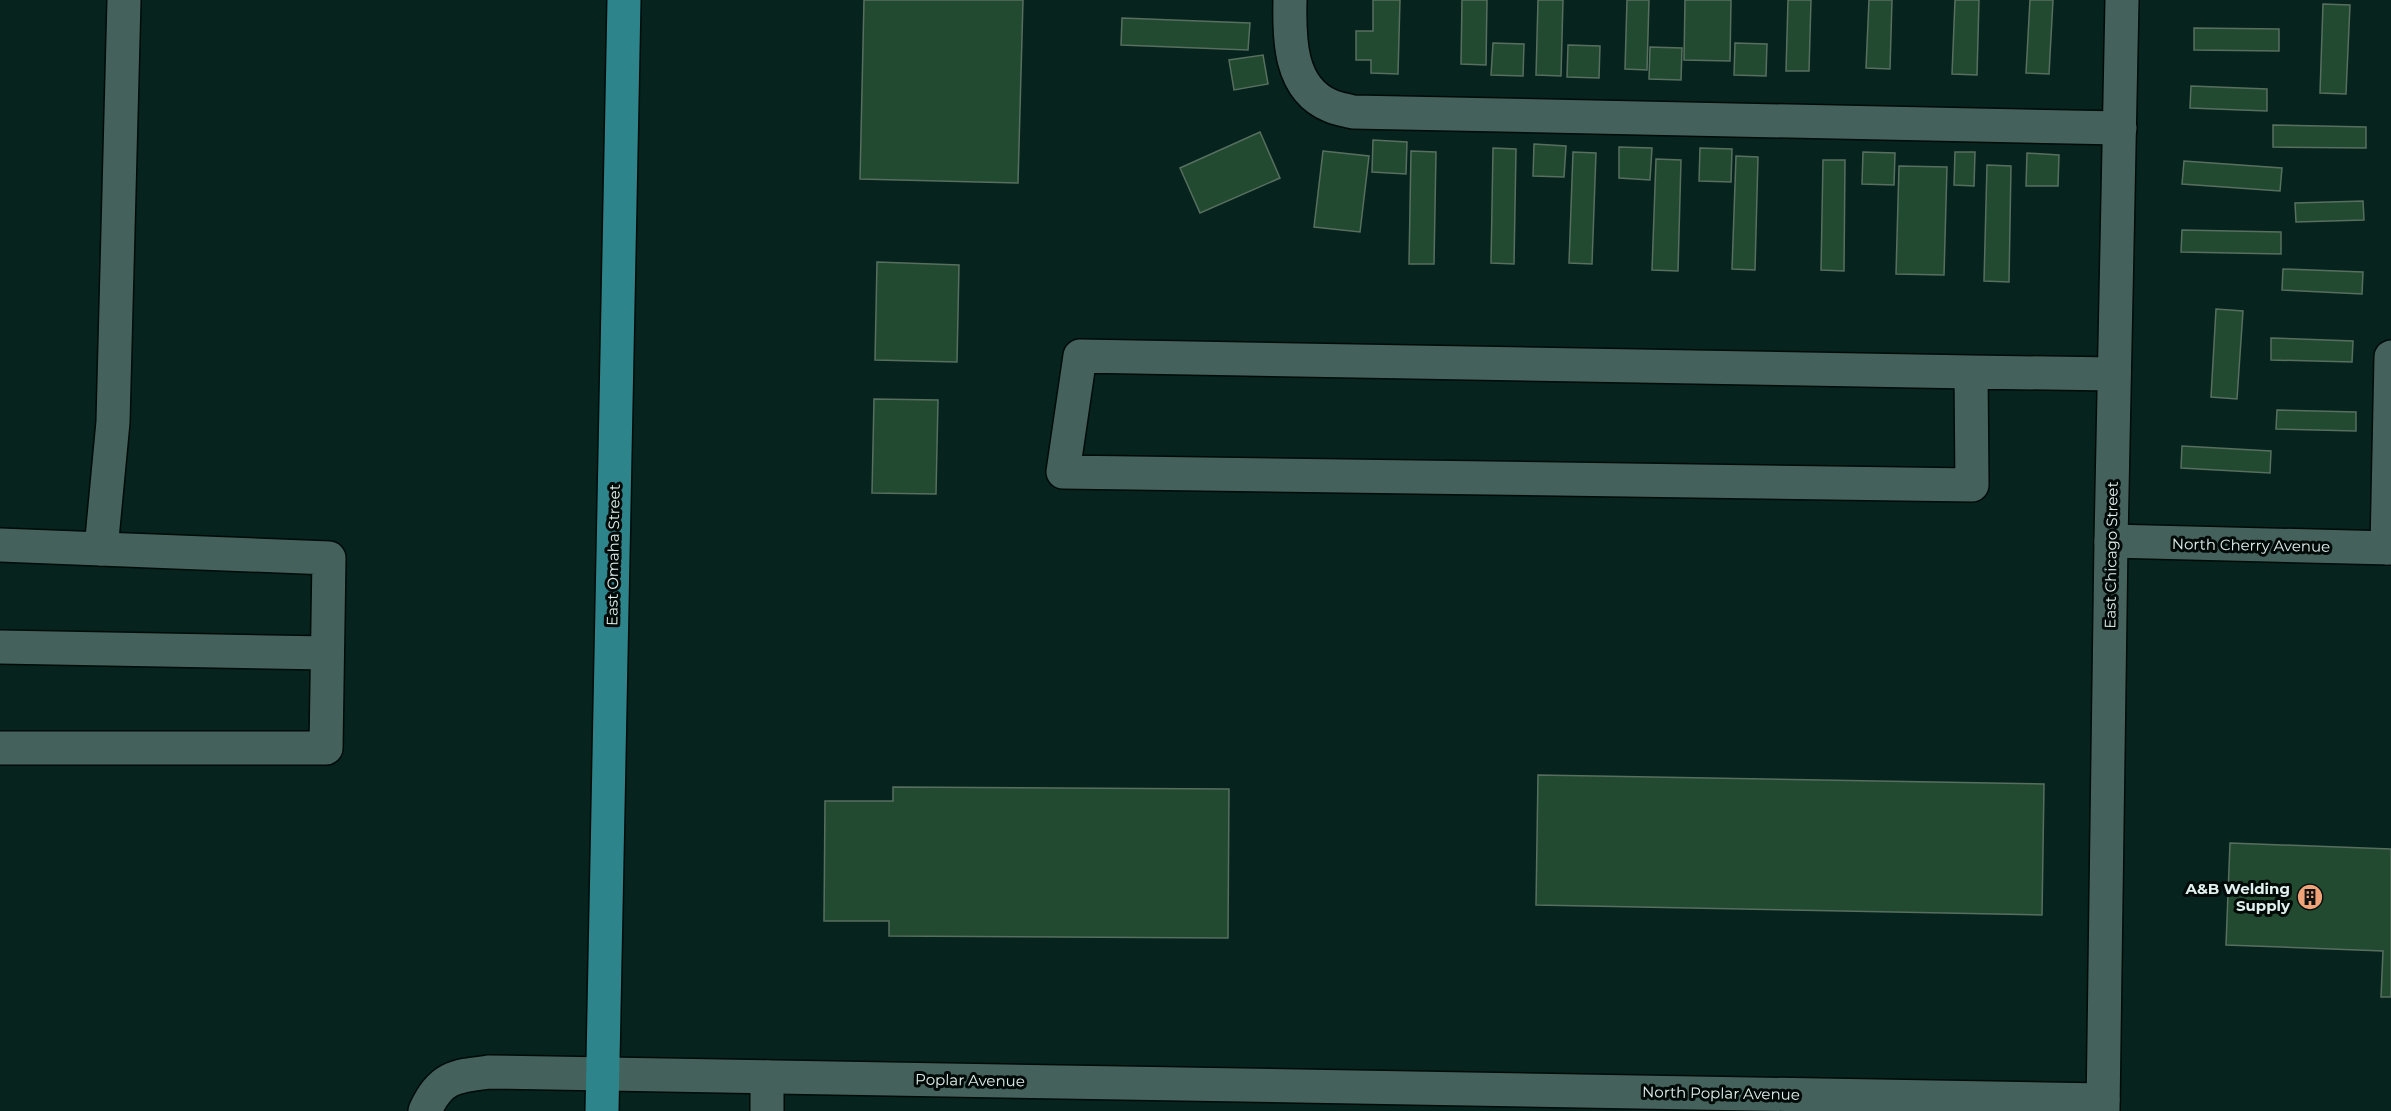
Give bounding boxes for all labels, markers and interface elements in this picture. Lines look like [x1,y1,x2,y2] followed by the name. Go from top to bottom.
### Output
[2100,481,2122,629] street label: East Chicago Street
[602,484,624,626] street label: East Omaha Street
[2172,534,2330,556] street label: North Cherry Avenue
[2184,879,2291,915] place label: A&B Welding Supply
[2295,882,2325,912] building icon: A&B Welding Supply
[915,1070,1025,1090] street label: Poplar Avenue
[1642,1082,1800,1104] street label: North Poplar Avenue

